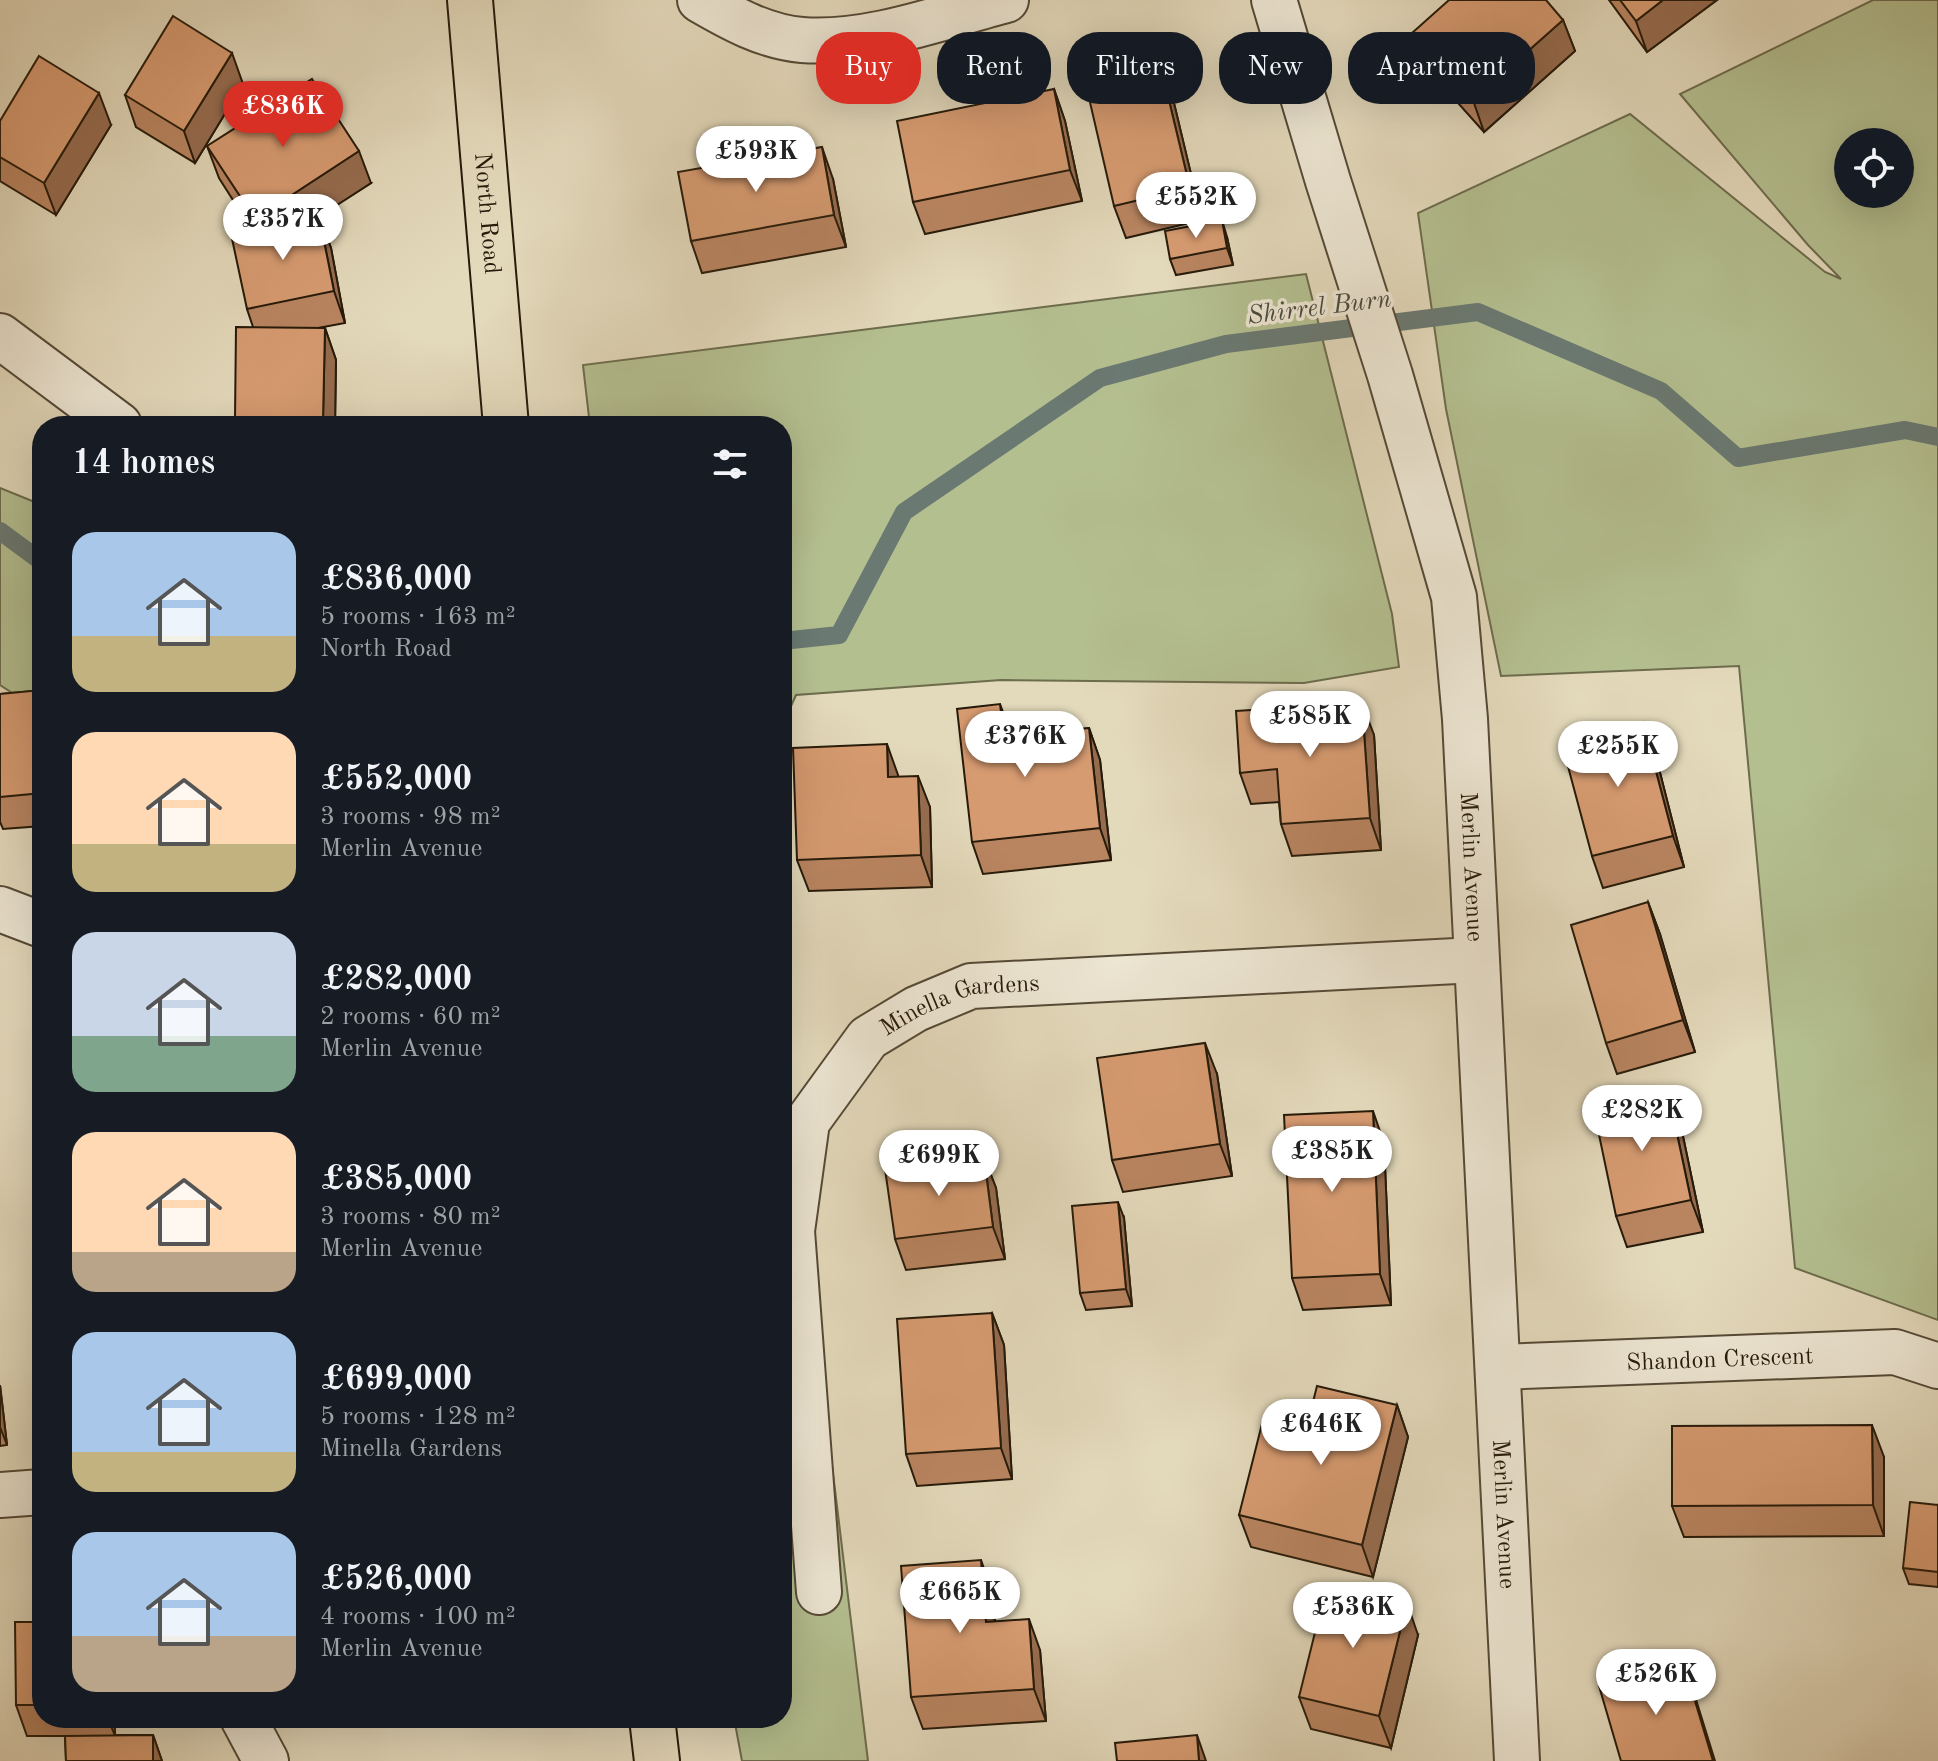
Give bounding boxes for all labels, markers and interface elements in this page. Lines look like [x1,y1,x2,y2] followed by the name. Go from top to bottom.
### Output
[816,32,921,104] chip: Buy
[937,32,1051,104] chip: Rent
[1067,32,1203,104] chip: Filters
[1219,32,1332,104] chip: New
[1348,32,1535,104] chip: Apartment
[227,81,339,149] pin: £836K
[241,94,325,120] text: £836K
[700,126,812,194] pin: £593K
[1834,128,1914,208] map controls
[1834,128,1914,208] button: locate
[714,139,798,165] text: £593K
[469,152,503,275] street label: North Road
[1140,172,1252,240] pin: £552K
[1154,185,1238,211] text: £552K
[227,194,339,262] pin: £357K
[241,207,325,233] text: £357K
[1246,286,1393,330] water label: Shirrel Burn
[708,442,752,486] icon: filters
[72,447,215,481] text: 14 homes
[320,563,472,597] text: £836,000
[136,564,232,660] icon: home
[320,604,516,630] text: 5 rooms · 163 m²
[320,636,452,662] text: North Road
[1254,691,1366,759] pin: £585K
[1268,704,1352,730] text: £585K
[969,711,1081,779] pin: £376K
[1562,721,1674,789] pin: £255K
[983,724,1067,750] text: £376K
[1576,734,1660,760] text: £255K
[320,763,472,797] text: £552,000
[136,764,232,860] icon: home
[1455,791,1486,942] street label: Merlin Avenue
[320,804,501,830] text: 3 rooms · 98 m²
[320,836,482,862] text: Merlin Avenue
[320,963,472,997] text: £282,000
[136,964,232,1060] icon: home
[877,972,1040,1042] street label: Minella Gardens
[320,1004,501,1030] text: 2 rooms · 60 m²
[320,1036,482,1062] text: Merlin Avenue
[1586,1085,1698,1153] pin: £282K
[1600,1098,1684,1124] text: £282K
[1276,1126,1388,1194] pin: £385K
[883,1130,995,1198] pin: £699K
[1290,1139,1374,1165] text: £385K
[897,1143,981,1169] text: £699K
[320,1163,472,1197] text: £385,000
[136,1164,232,1260] icon: home
[320,1204,501,1230] text: 3 rooms · 80 m²
[320,1236,482,1262] text: Merlin Avenue
[1626,1345,1814,1376] street label: Shandon Crescent
[320,1363,472,1397] text: £699,000
[136,1364,232,1460] icon: home
[1265,1399,1377,1467] pin: £646K
[320,1404,516,1430] text: 5 rooms · 128 m²
[1279,1412,1363,1438] text: £646K
[320,1436,502,1462] text: Minella Gardens
[1487,1439,1518,1590] street label: Merlin Avenue
[320,1563,472,1597] text: £526,000
[136,1564,232,1660] icon: home
[904,1567,1016,1635] pin: £665K
[918,1580,1002,1606] text: £665K
[1297,1582,1409,1650] pin: £536K
[1311,1595,1395,1621] text: £536K
[320,1604,516,1630] text: 4 rooms · 100 m²
[320,1636,482,1662] text: Merlin Avenue
[1600,1649,1712,1717] pin: £526K
[1614,1662,1698,1688] text: £526K

